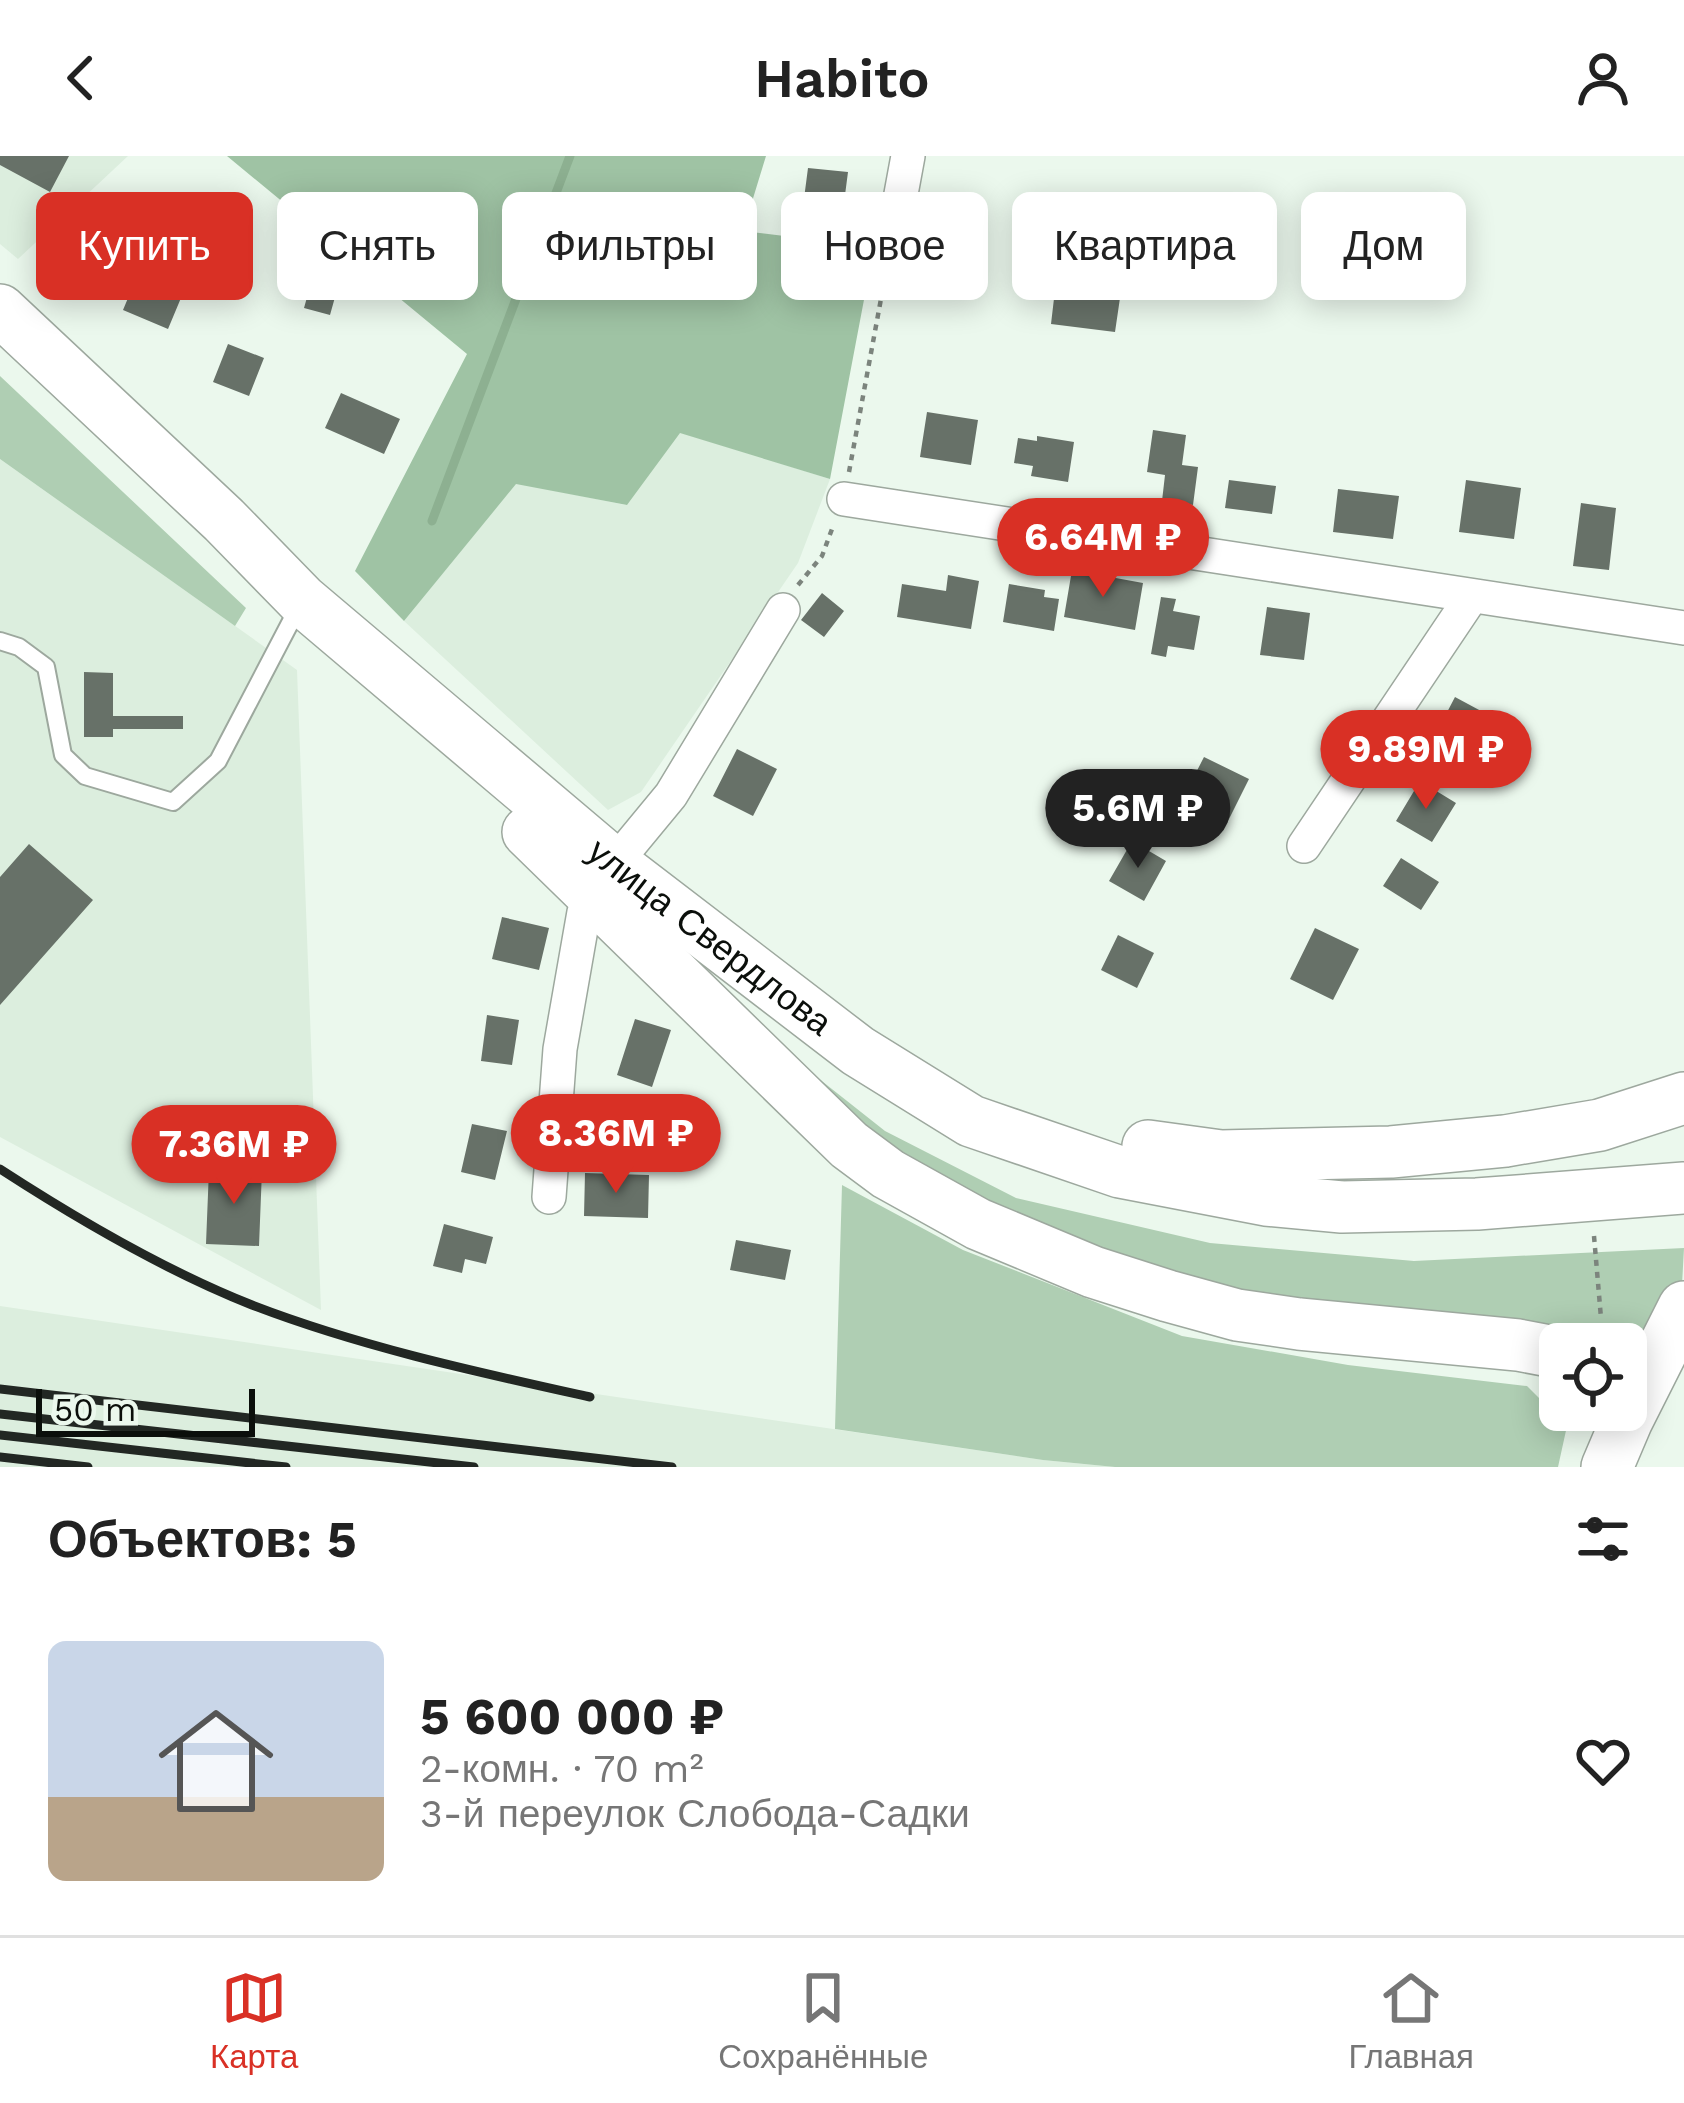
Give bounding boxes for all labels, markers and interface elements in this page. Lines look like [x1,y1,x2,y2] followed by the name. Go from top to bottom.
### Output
[48,45,114,111] icon: back
[1570,45,1636,111] icon: person
[754,47,930,110] text: Habito
[36,192,253,300] chip: Купить
[277,192,478,300] chip: Снять
[502,192,757,300] chip: Фильтры
[781,192,988,300] chip: Новое
[1012,192,1277,300] chip: Квартира
[1301,192,1466,300] chip: Дом
[992,498,1214,600] pin: 6.64M ₽
[1024,514,1182,559] text: 6.64M ₽
[1315,710,1537,812] pin: 9.89M ₽
[1347,726,1505,771] text: 9.89M ₽
[1040,769,1236,871] pin: 5.6M ₽
[1072,785,1204,830] text: 5.6M ₽
[579,830,841,1045] street label: улица Свердлова
[505,1094,727,1196] pin: 8.36M ₽
[123,1105,345,1207] pin: 7.36M ₽
[538,1110,694,1155] text: 8.36M ₽
[159,1121,310,1166] text: 7.36M ₽
[1539,1323,1647,1431] map controls
[1539,1323,1647,1431] button: locate
[36,1383,255,1436] scale bar
[54,1390,136,1429] text: 50 m
[1570,1506,1636,1572] icon: filters
[48,1510,357,1569] text: Объектов: 5
[420,1687,724,1746] text: 5 600 000 ₽
[144,1689,288,1833] icon: home
[1570,1728,1636,1794] icon: heart
[420,1746,704,1791] text: 2-комн. · 70 m²
[420,1791,970,1836] text: 3-й переулок Слобода-Садки
[210,1965,298,2076] tab: Карта
[718,1965,928,2076] tab: Сохранённые
[1348,1965,1474,2076] tab: Главная

